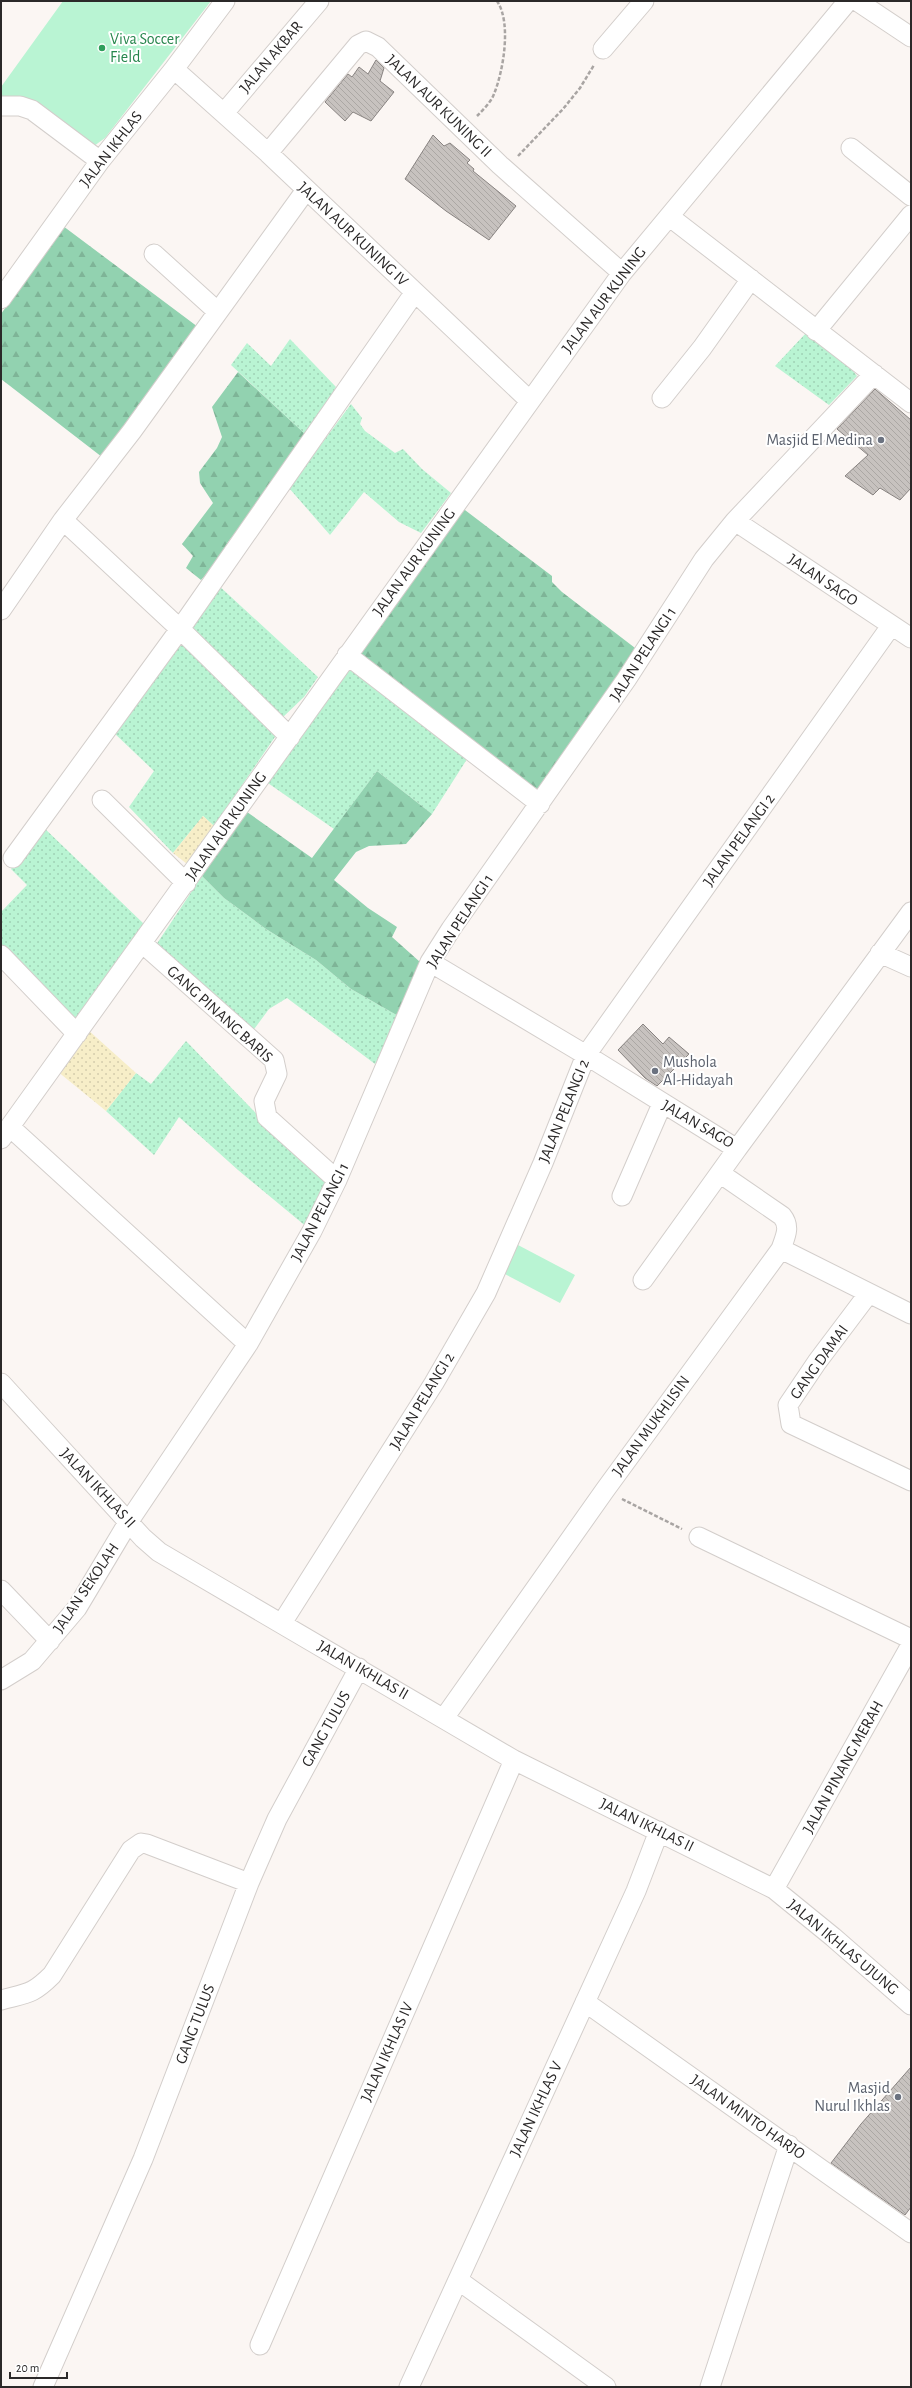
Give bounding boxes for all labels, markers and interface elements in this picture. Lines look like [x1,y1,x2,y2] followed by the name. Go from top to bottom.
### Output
[236,18,306,96] street label: JALAN AKBAR
[110,31,180,65] place label: Viva Soccer Field
[97,43,107,53] marker: Viva Soccer Field
[383,52,495,160] street label: JALAN AUR KUNING II
[77,108,145,190] street label: JALAN IKHLAS
[295,179,411,289] street label: JALAN AUR KUNING IV
[559,244,649,356] street label: JALAN AUR KUNING
[766,432,873,449] place label: Masjid El Medina
[876,435,886,445] marker: Masjid El Medina
[370,505,458,619] street label: JALAN AUR KUNING
[785,551,861,609] street label: JALAN SAGO
[607,604,679,704] street label: JALAN PELANGI 1
[183,769,269,883] street label: JALAN AUR KUNING
[700,791,778,889] street label: JALAN PELANGI 2
[424,871,496,971] street label: JALAN PELANGI 1
[164,963,276,1065] street label: GANG PINANG BARIS
[663,1054,733,1089] place label: Mushola Al-Hidayah
[536,1057,592,1165] street label: JALAN PELANGI 2
[650,1066,660,1076] marker: Mushola Al-Hidayah
[659,1097,737,1151] street label: JALAN SAGO
[288,1160,352,1264] street label: JALAN PELANGI 1
[787,1322,851,1402] street label: GANG DAMAI
[387,1350,457,1452] street label: JALAN PELANGI 2
[609,1373,693,1479] street label: JALAN MUKHLISIN
[57,1445,139,1531] street label: JALAN IKHLAS II
[50,1540,122,1636] street label: JALAN SEKOLAH
[315,1637,411,1703] street label: JALAN IKHLAS II
[299,1688,353,1770] street label: GANG TULUS
[800,1698,886,1836] street label: JALAN PINANG MERAH
[598,1795,696,1855] street label: JALAN IKHLAS II
[785,1896,901,1998] street label: JALAN IKHLAS UJUNG
[173,1982,217,2066] street label: GANG TULUS
[358,2000,416,2104] street label: JALAN IKHLAS IV
[507,2059,565,2159] street label: JALAN IKHLAS V
[688,2072,808,2162] street label: JALAN MINTO HARJO
[814,2080,890,2114] place label: Masjid Nurul Ikhlas
[893,2092,903,2102] marker: Masjid Nurul Ikhlas
[10,2354,67,2380] scale bar
[16,2362,39,2374] text: 20 m

